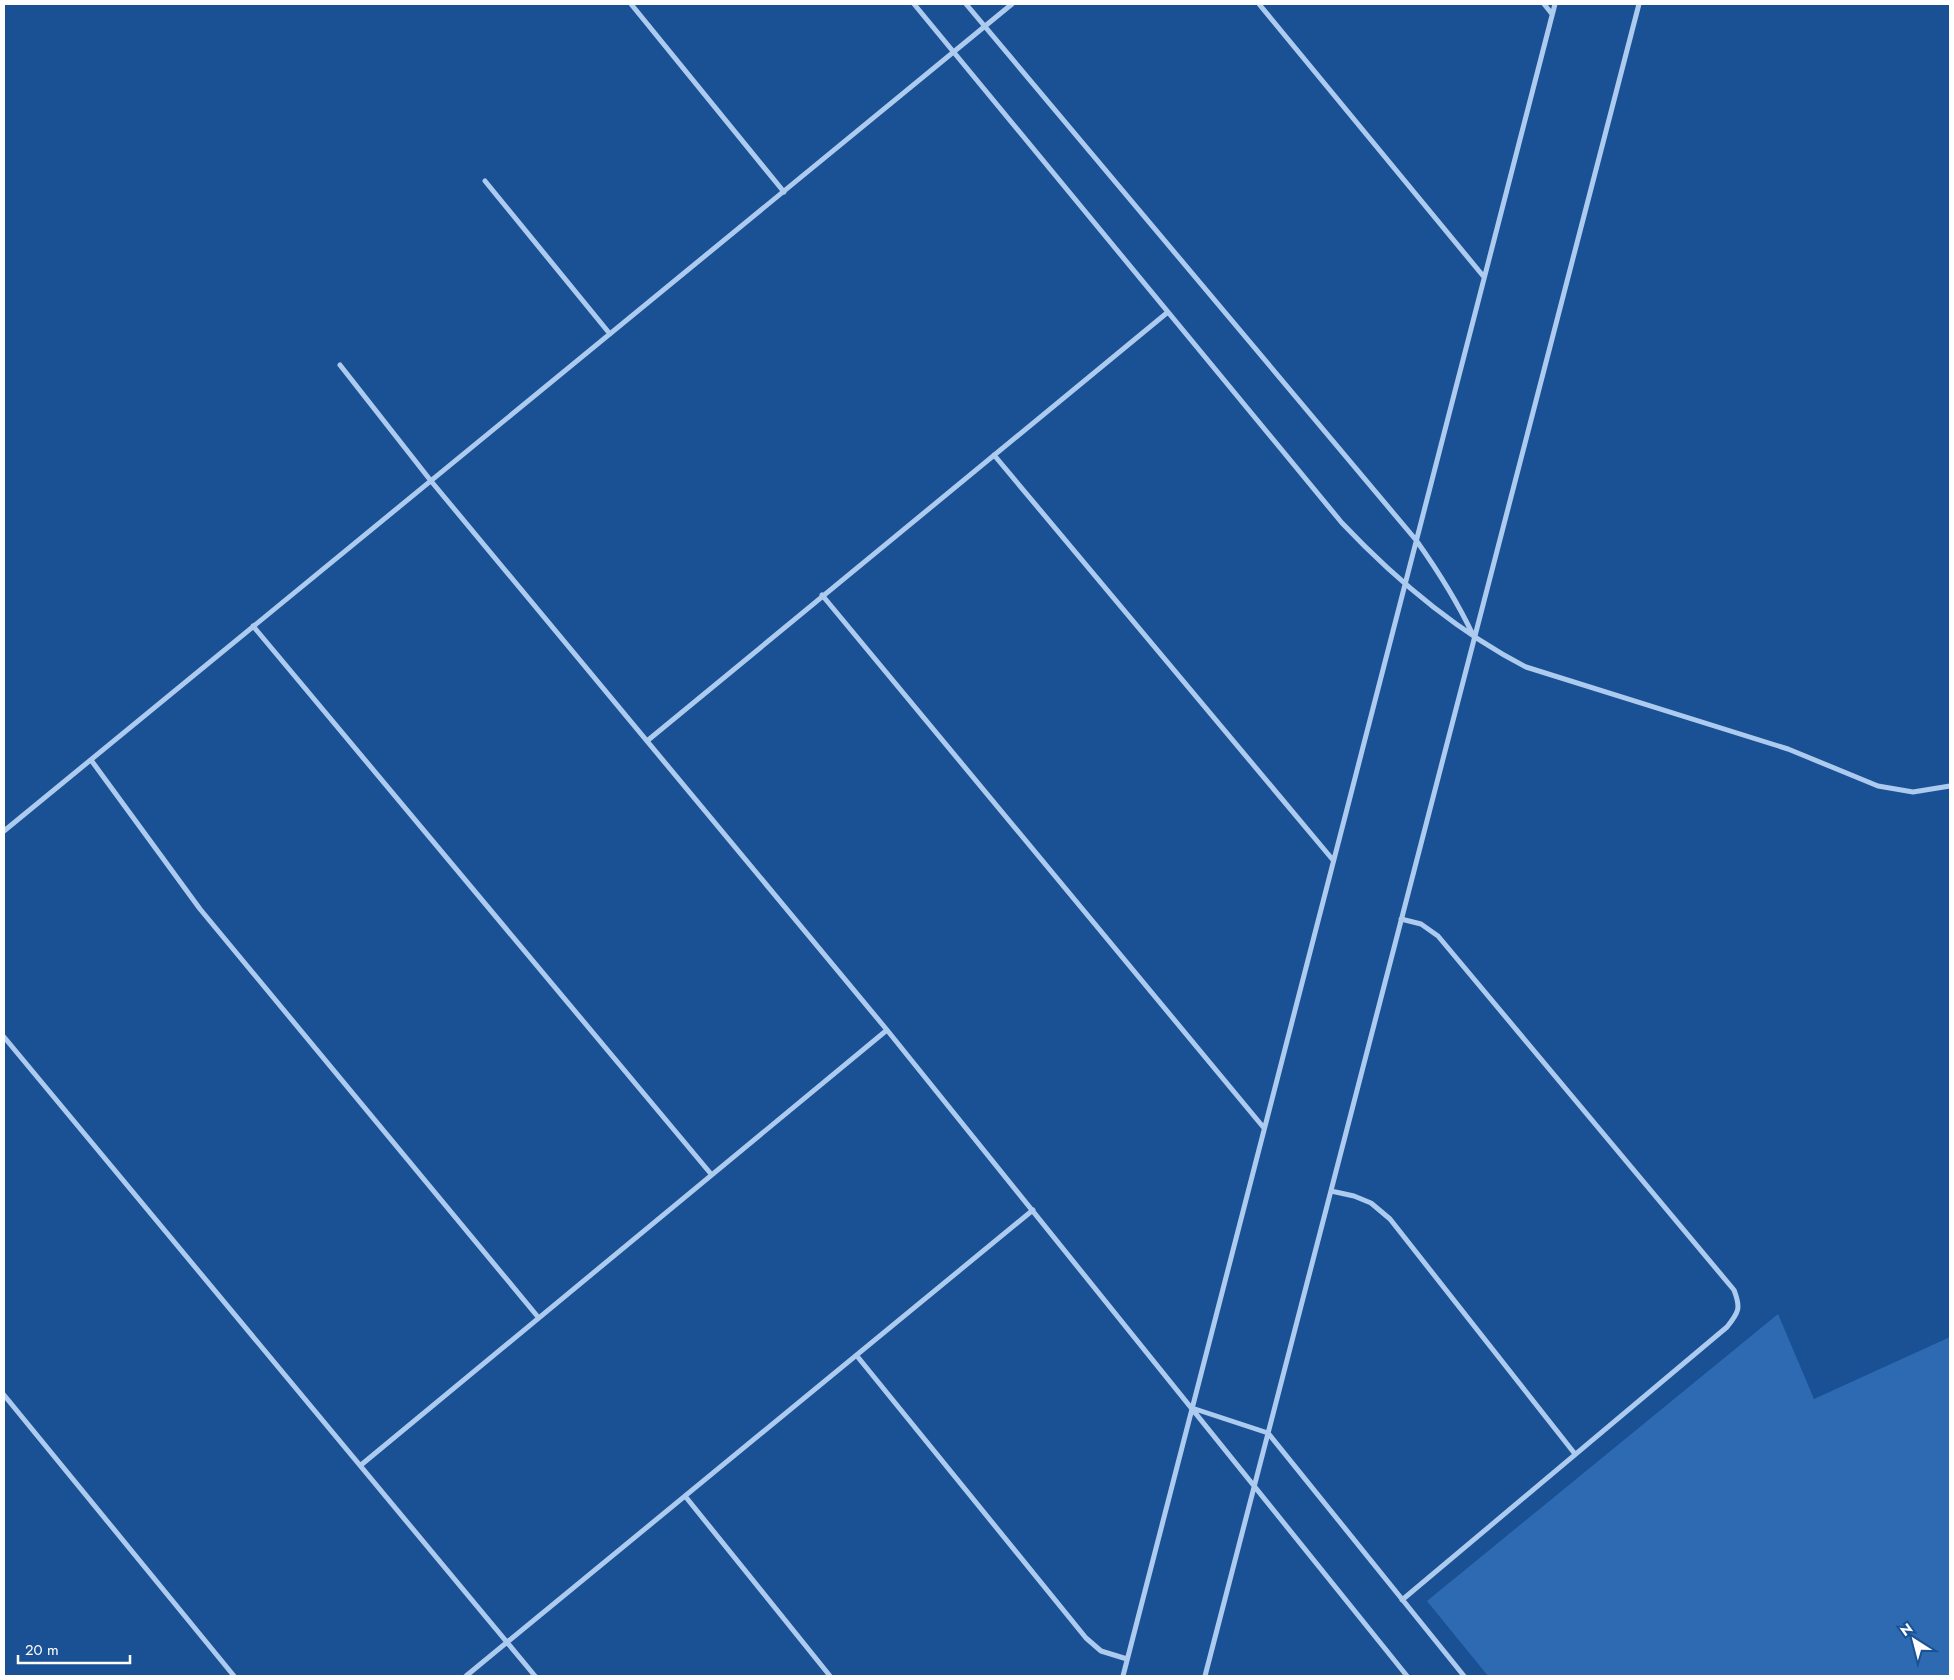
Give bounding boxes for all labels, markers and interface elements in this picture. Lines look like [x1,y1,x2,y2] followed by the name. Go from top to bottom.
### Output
[1889,1615,1939,1665] north arrow
[1896,1618,1917,1641] text: N
[18,1632,130,1664] scale bar
[25,1639,59,1661] text: 20 m

